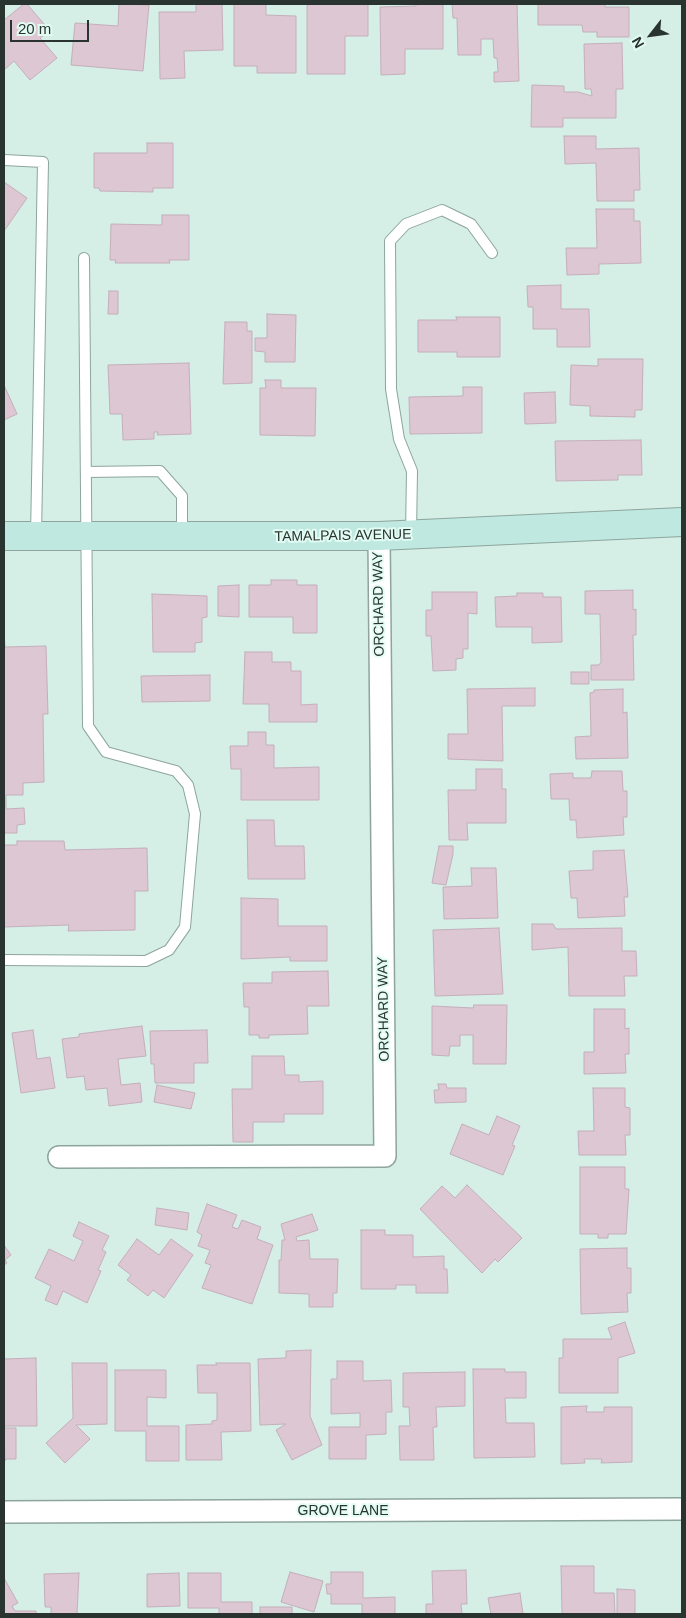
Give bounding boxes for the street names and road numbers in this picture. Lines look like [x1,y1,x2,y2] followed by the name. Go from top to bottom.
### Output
[274,526,412,546] street label: TAMALPAIS AVENUE
[370,551,388,657] street label: ORCHARD WAY
[375,956,393,1062] street label: ORCHARD WAY
[297,1503,389,1519] street label: GROVE LANE

